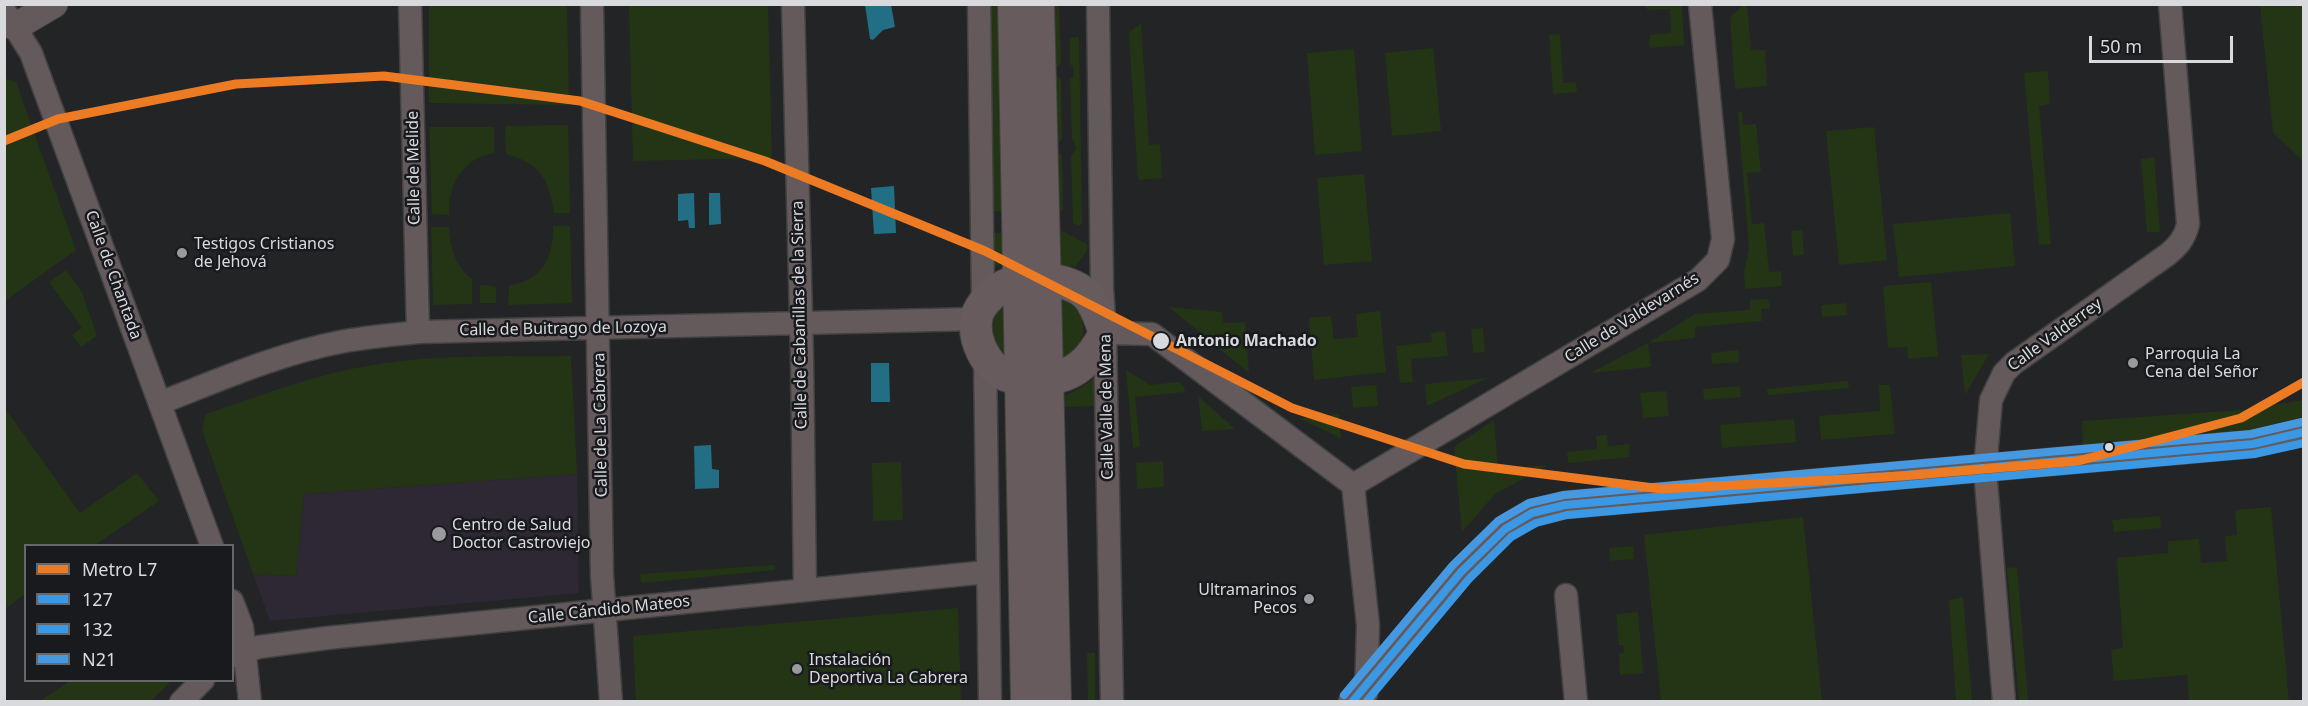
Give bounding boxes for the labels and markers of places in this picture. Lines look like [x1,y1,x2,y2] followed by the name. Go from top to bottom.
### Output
[194,234,334,272] place label: Testigos Cristianos de Jehová
[175,246,189,260] marker: Testigos Cristianos de Jehová
[1151,331,1171,351] marker: Antonio Machado
[1176,331,1317,351] place label: Antonio Machado
[2145,344,2258,382] place label: Parroquia La Cena del Señor
[2126,356,2140,370] marker: Parroquia La Cena del Señor
[2103,441,2115,453] unlabelled marker
[452,515,591,553] place label: Centro de Salud Doctor Castroviejo
[430,525,448,543] marker: Centro de Salud Doctor Castroviejo
[1198,580,1297,618] place label: Ultramarinos Pecos
[1302,592,1316,606] marker: Ultramarinos Pecos
[809,650,968,688] place label: Instalación Deportiva La Cabrera
[790,662,804,676] marker: Instalación Deportiva La Cabrera

